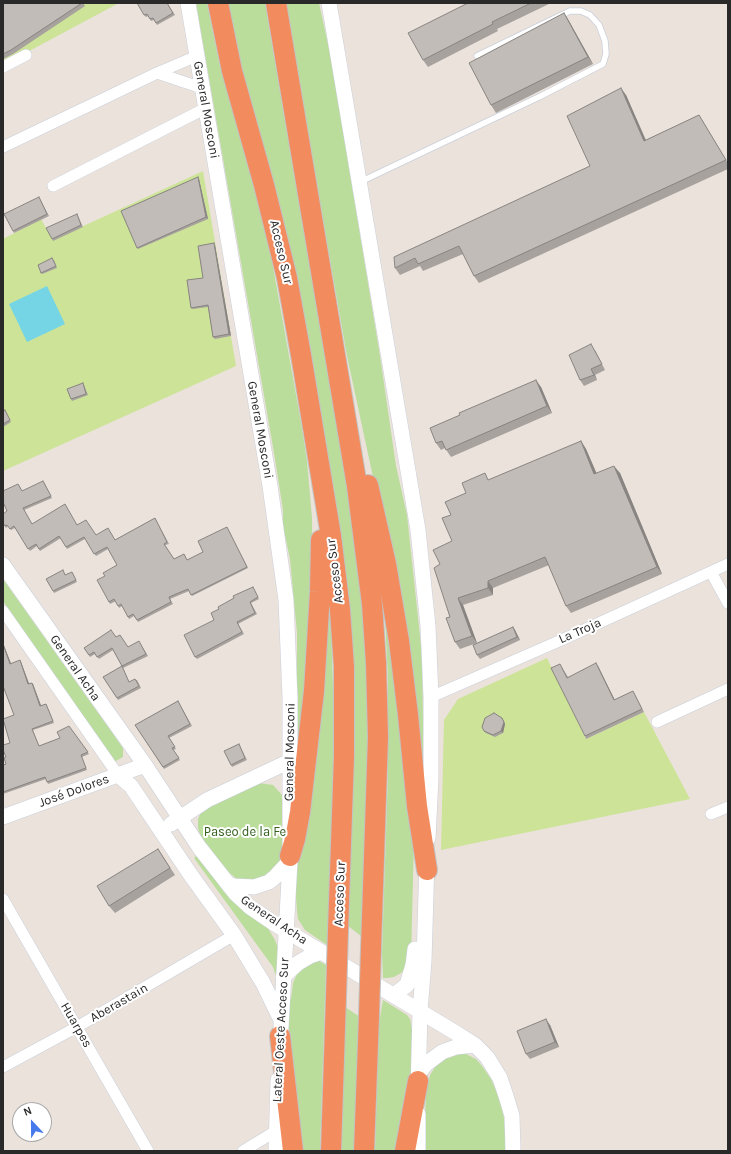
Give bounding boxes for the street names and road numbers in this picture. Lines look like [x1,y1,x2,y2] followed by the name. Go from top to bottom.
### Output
[190,60,222,160] street label: General Mosconi
[266,219,296,285] street label: Acceso Sur
[244,380,276,480] street label: General Mosconi
[323,538,347,604] street label: Acceso Sur
[556,615,604,647] street label: La Troja
[46,632,104,704] street label: General Acha
[281,703,299,801] street label: General Mosconi
[37,771,111,811] street label: José Dolores
[331,861,349,927] street label: Acceso Sur
[238,892,310,948] street label: General Acha
[269,957,293,1103] street label: Lateral Oeste Acceso Sur
[87,980,151,1026] street label: Aberastain
[57,1000,95,1050] street label: Huarpes

